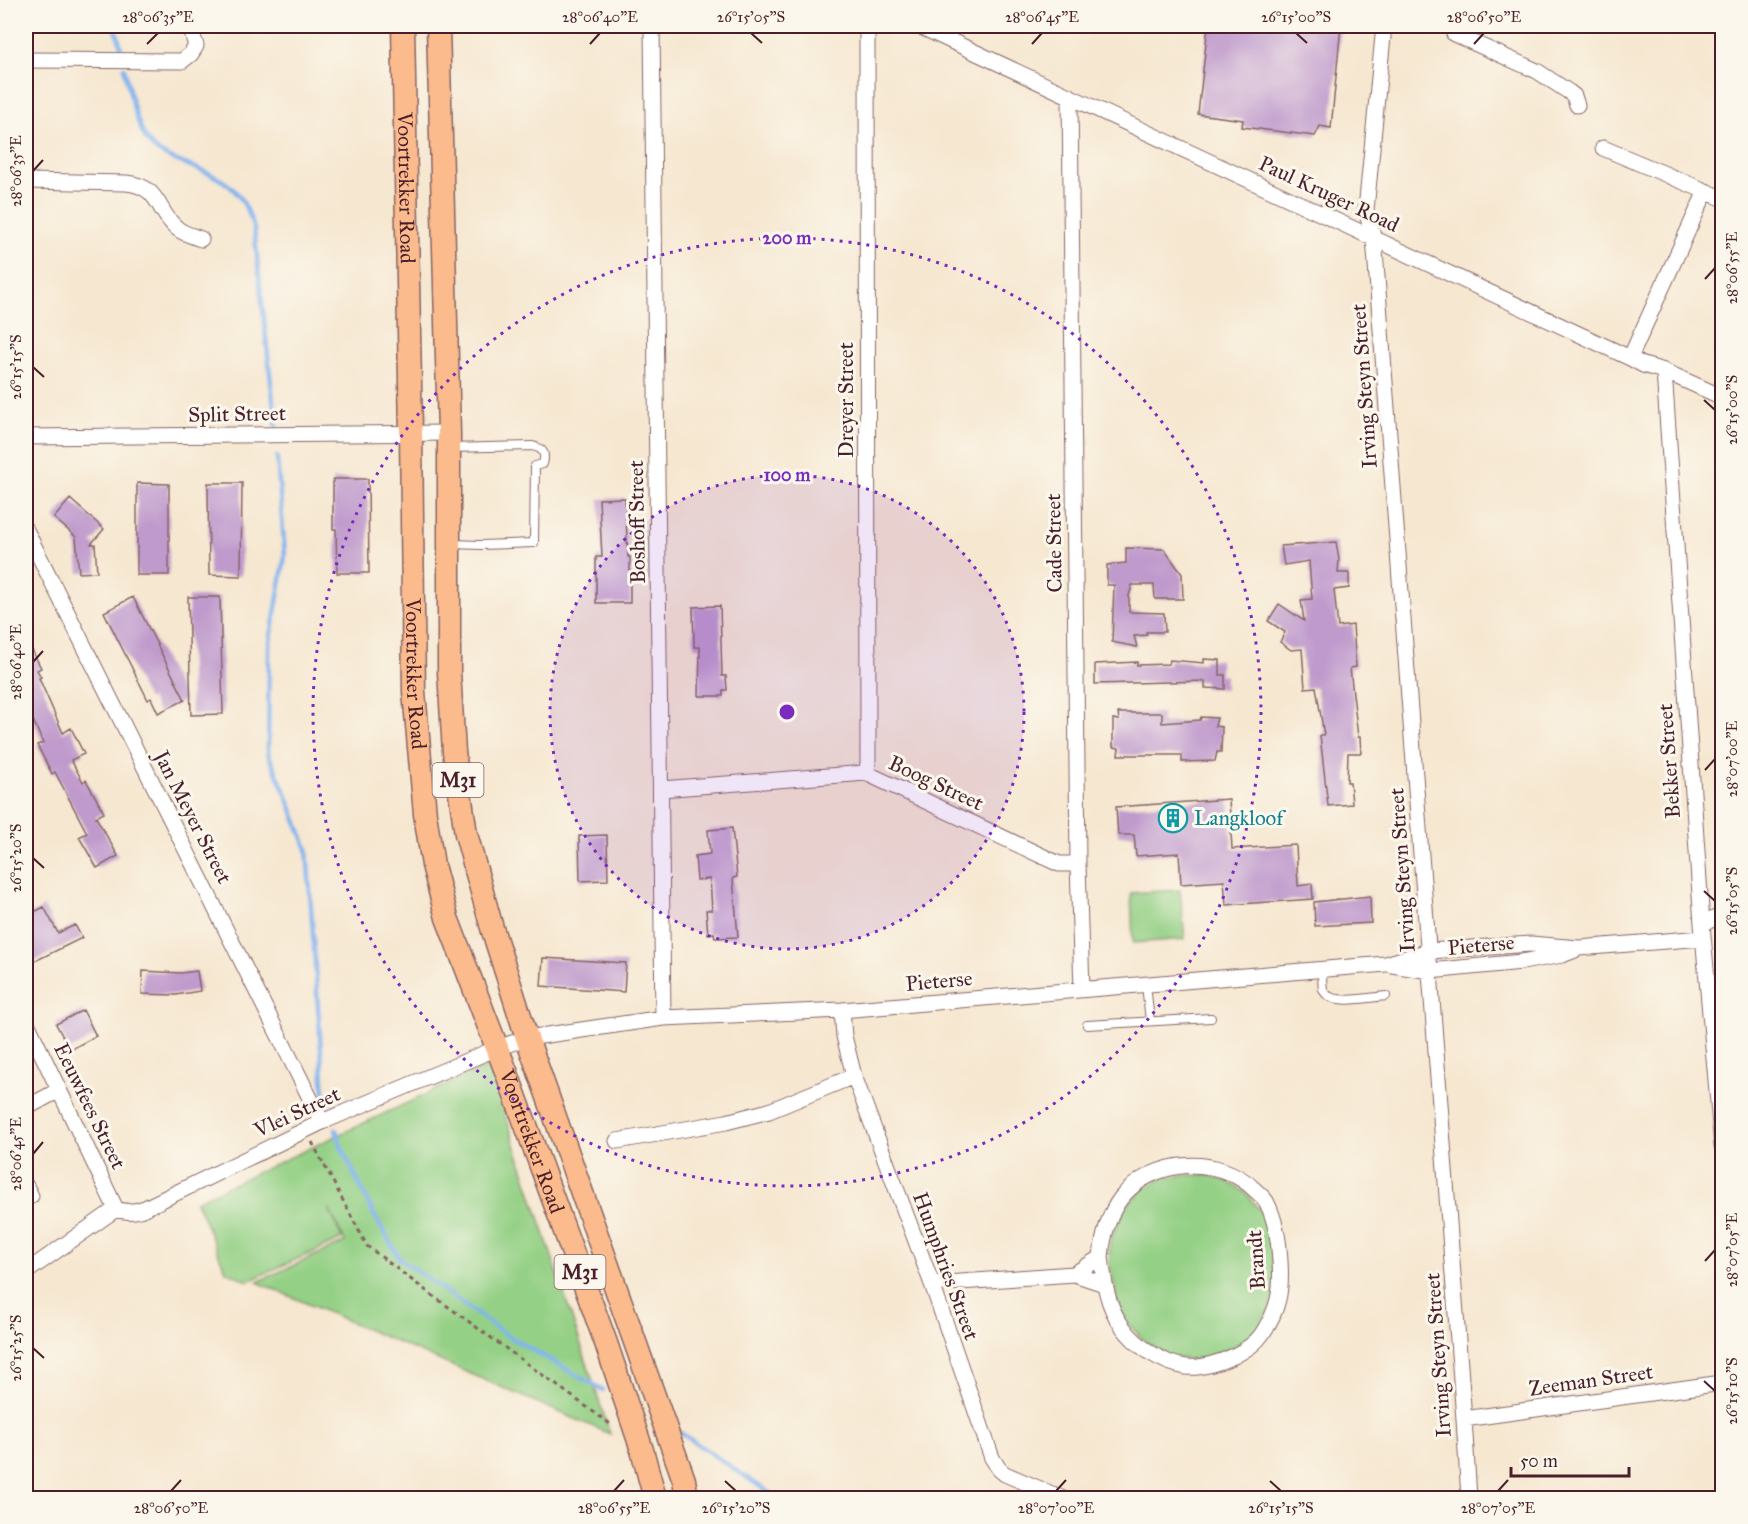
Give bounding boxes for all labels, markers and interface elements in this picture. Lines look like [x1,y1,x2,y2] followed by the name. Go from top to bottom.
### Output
[122,8,194,26] text: 28°06'35"E
[562,8,638,26] text: 28°06'40"E
[717,8,785,26] text: 26°15'05"S
[1005,8,1079,26] text: 28°06'45"E
[1261,8,1331,26] text: 26°15'00"S
[1447,8,1521,26] text: 28°06'50"E
[392,111,421,264] street label: Voortrekker Road
[7,135,25,207] text: 28°06'35"E
[1255,150,1404,238] street label: Paul Kruger Road
[763,227,812,249] text: 200 m
[1723,231,1741,304] text: 28°06'55"E
[1345,302,1383,469] street label: Irving Steyn Street
[7,334,25,400] text: 26°15'15"S
[833,342,859,458] street label: Dreyer Street
[1723,375,1741,445] text: 26°15'00"S
[188,400,287,428] street label: Split Street
[623,459,651,584] street label: Boshoff Street
[764,464,811,486] text: 100 m
[1040,493,1068,593] street label: Cade Street
[400,597,432,751] street label: Voortrekker Road
[7,624,25,700] text: 28°06'40"E
[777,702,797,722] centre of rings
[1652,702,1686,819] street label: Bekker Street
[1723,721,1741,797] text: 28°07'00"E
[147,744,238,888] street label: Jan Meyer Street
[884,750,988,817] street label: Boog Street
[432,763,484,797] road number: M31
[1383,786,1421,953] street label: Irving Steyn Street
[1157,802,1189,834] building icon: Langkloof
[1194,805,1286,831] place label: Langkloof
[7,824,25,892] text: 26°15'20"S
[1723,867,1741,935] text: 26°15'05"S
[1447,929,1516,961] street label: Pieterse
[905,965,974,997] street label: Pieterse
[48,1039,132,1174] street label: Eeuwfees Street
[493,1065,570,1217] street label: Voortrekker Road
[249,1080,345,1144] street label: Vlei Street
[7,1117,25,1191] text: 28°06'45"E
[907,1188,985,1344] street label: Humphries Street
[1723,1212,1741,1287] text: 28°07'05"E
[1241,1229,1271,1291] street label: Brandt
[554,1255,606,1289] road number: M31
[1419,1271,1457,1438] street label: Irving Steyn Street
[7,1315,25,1381] text: 26°15'25"S
[1723,1357,1741,1425] text: 26°15'10"S
[1527,1358,1655,1402] street label: Zeeman Street
[1511,1440,1630,1478] scale bar
[1520,1450,1558,1472] text: 50 m
[134,1499,208,1517] text: 28°06'50"E
[578,1499,651,1517] text: 28°06'55"E
[702,1499,770,1517] text: 26°15'20"S
[1018,1499,1094,1517] text: 28°07'00"E
[1248,1499,1314,1517] text: 26°15'15"S
[1461,1499,1536,1517] text: 28°07'05"E

